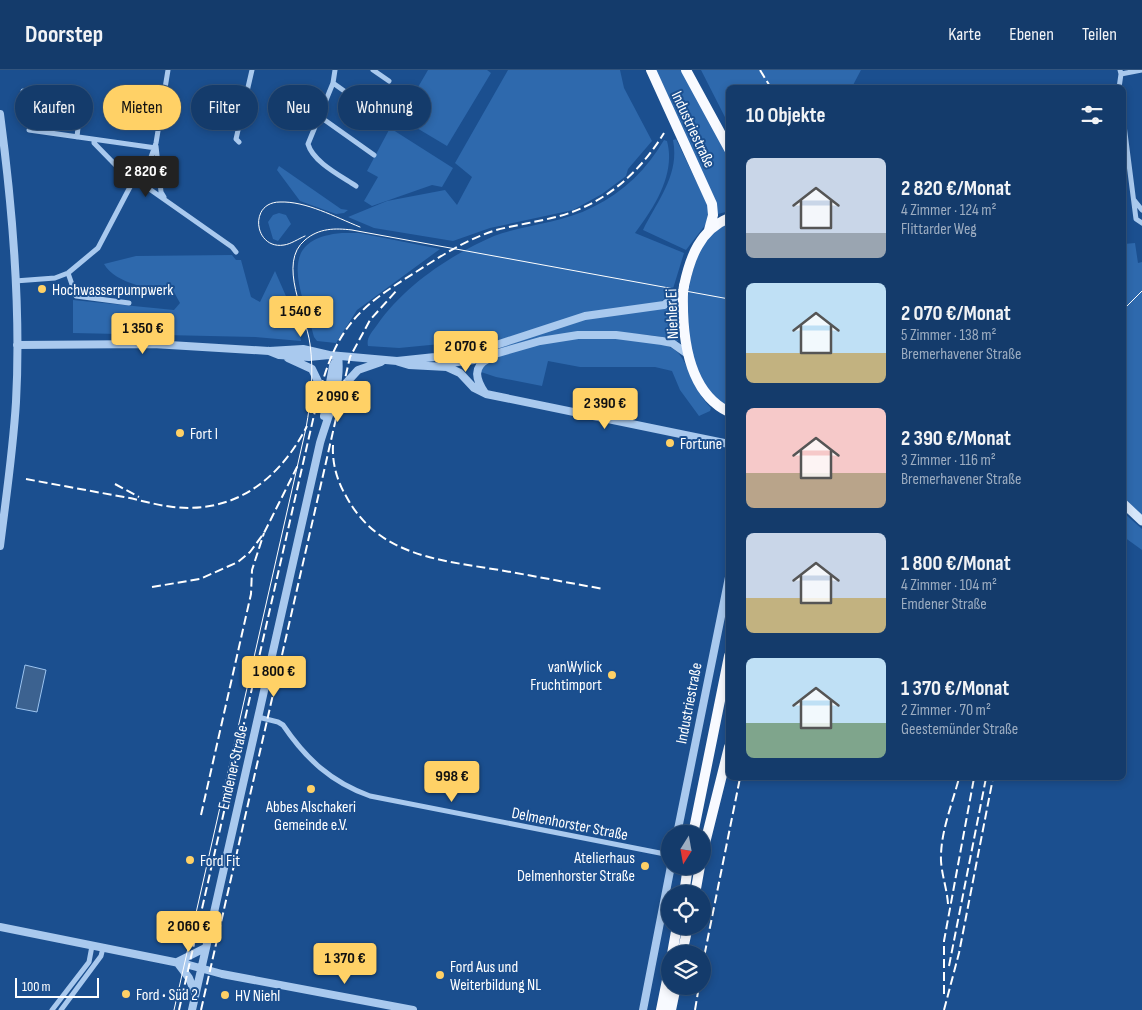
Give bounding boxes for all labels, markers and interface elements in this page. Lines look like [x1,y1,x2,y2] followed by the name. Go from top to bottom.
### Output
[25,20,103,49] text: Doorstep
[948,24,981,45] text: Karte
[1009,24,1054,45] text: Ebenen
[1082,24,1117,45] text: Teilen
[15,85,93,130] chip: Kaufen
[103,85,181,130] chip: Mieten
[191,85,258,130] chip: Filter
[268,85,328,130] chip: Neu
[338,85,431,130] chip: Wohnung
[667,88,719,171] street label: Industriestraße
[1078,101,1106,129] icon: filters
[746,103,825,128] text: 10 Objekte
[100,156,192,198] pin: 2 820 €
[125,162,167,181] text: 2 820 €
[901,176,1011,201] text: 2 820 €/Monat
[786,178,846,238] icon: home
[901,201,996,220] text: 4 Zimmer · 124 m²
[901,220,977,239] text: Flittarder Weg
[52,281,173,300] place label: Hochwasserpumpwerk
[36,283,48,295] marker: Hochwasserpumpwerk
[662,288,683,340] street label: Niehler Ei
[255,296,347,338] pin: 1 540 €
[901,301,1011,326] text: 2 070 €/Monat
[280,302,322,321] text: 1 540 €
[786,303,846,363] icon: home
[97,312,189,355] pin: 1 350 €
[122,319,164,338] text: 1 350 €
[901,326,997,345] text: 5 Zimmer · 138 m²
[420,330,512,373] pin: 2 070 €
[445,337,487,356] text: 2 070 €
[901,345,1021,364] text: Bremerhavener Straße
[292,380,384,423] pin: 2 090 €
[317,387,360,406] text: 2 090 €
[559,388,651,430] pin: 2 390 €
[584,394,626,413] text: 2 390 €
[190,425,218,444] place label: Fort I
[901,426,1011,451] text: 2 390 €/Monat
[174,427,186,439] marker: Fort I
[786,428,846,488] icon: home
[680,435,722,454] place label: Fortune
[664,437,676,449] marker: Fortune
[901,451,996,470] text: 3 Zimmer · 116 m²
[901,470,1021,489] text: Bremerhavener Straße
[901,551,1011,576] text: 1 800 €/Monat
[786,553,846,613] icon: home
[901,576,997,595] text: 4 Zimmer · 104 m²
[901,595,987,614] text: Emdener Straße
[228,656,320,698] pin: 1 800 €
[530,658,602,695] place label: vanWylick Fruchtimport
[672,661,707,746] street label: Industriestraße
[253,662,295,681] text: 1 800 €
[606,669,618,681] marker: vanWylick Fruchtimport
[901,676,1009,701] text: 1 370 €/Monat
[786,678,846,738] icon: home
[901,701,991,720] text: 2 Zimmer · 70 m²
[901,720,1018,739] text: Geestemünder Straße
[215,723,252,811] street label: Emdener Straße
[417,760,487,803] pin: 998 €
[435,767,469,786] text: 998 €
[305,783,317,795] marker: Abbes Alschakeri Gemeinde e.V.
[265,798,356,835] place label: Abbes Alschakeri Gemeinde e.V.
[510,804,630,845] street label: Delmenhorster Straße
[661,825,711,875] north arrow
[661,825,711,995] map controls
[517,849,635,886] place label: Atelierhaus Delmenhorster Straße
[200,852,240,871] place label: Ford Fit
[184,854,196,866] marker: Ford Fit
[639,860,651,872] marker: Atelierhaus Delmenhorster Straße
[661,885,711,935] button: locate
[143,910,235,953] pin: 2 060 €
[168,917,210,936] text: 2 060 €
[299,942,391,985] pin: 1 370 €
[661,945,711,995] button: layers
[324,949,366,968] text: 1 370 €
[450,958,541,995] place label: Ford Aus und Weiterbildung NL
[434,969,446,981] marker: Ford Aus und Weiterbildung NL
[15,975,99,998] scale bar
[22,978,51,995] text: 100 m
[136,986,198,1005] place label: Ford • Süd 2
[235,987,280,1006] place label: HV Niehl
[120,988,132,1000] marker: Ford • Süd 2
[219,989,231,1001] marker: HV Niehl

